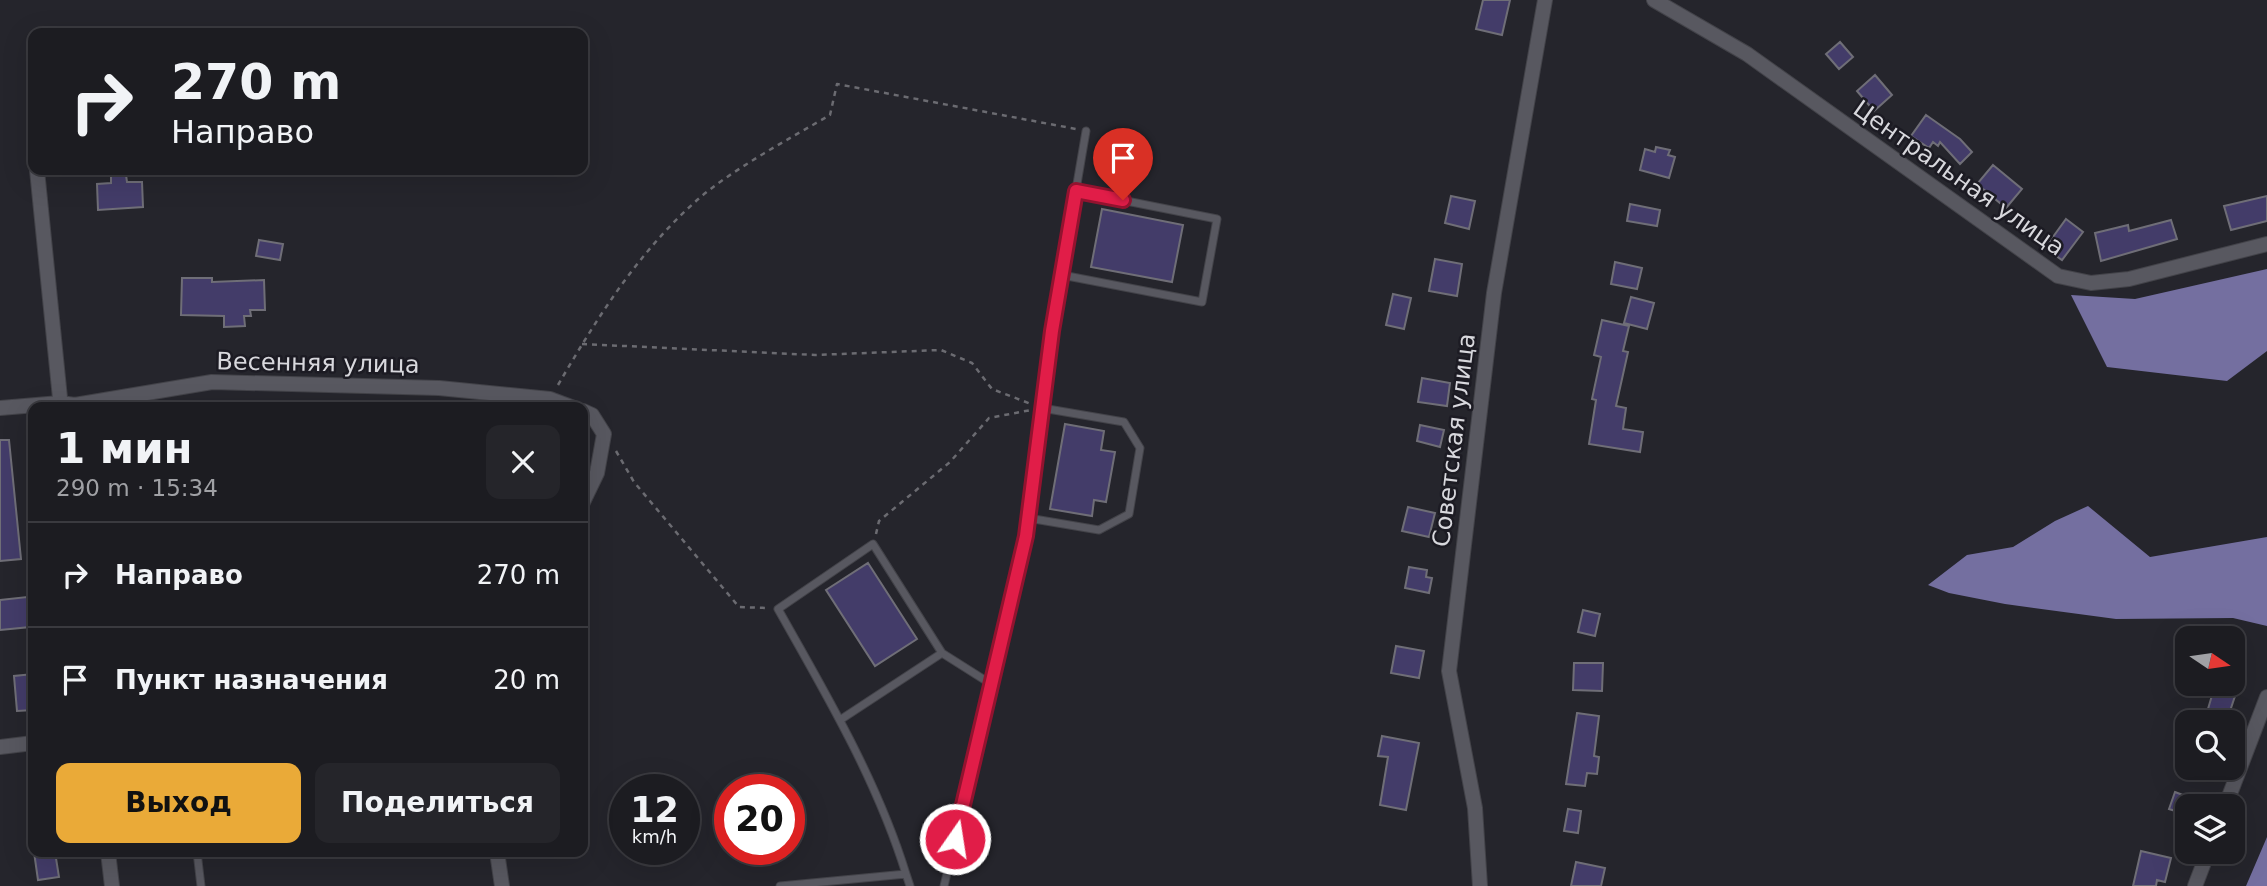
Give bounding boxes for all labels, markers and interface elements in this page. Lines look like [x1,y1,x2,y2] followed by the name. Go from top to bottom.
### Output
[171,54,341,111] text: 270 m
[56,56,147,147] icon: right
[1848,95,2070,261] street label: Центральная улица
[171,113,314,151] text: Направо
[1093,128,1153,200] pin
[1104,139,1142,177] icon: arrive
[1427,332,1481,548] street label: Советская улица
[216,347,420,379] street label: Весенняя улица
[56,424,193,473] text: 1 мин
[486,425,560,499] button: close
[56,475,218,501] text: 290 m · 15:34
[56,556,94,594] icon: right
[115,560,243,590] text: Направо
[477,560,560,590] text: 270 m
[2175,626,2245,696] north arrow
[2175,626,2245,864] map controls
[56,661,94,699] icon: arrive
[115,665,388,695] text: Пункт назначения
[493,665,560,695] text: 20 m
[2175,710,2245,780] button: search
[56,763,301,843] button: Выход
[315,763,560,843] button: Поделиться
[714,774,805,865] speed limit sign: 20
[630,790,679,830] text: 12
[2175,794,2245,864] button: layers
[918,802,992,876] position arrow
[632,826,677,847] text: km/h

